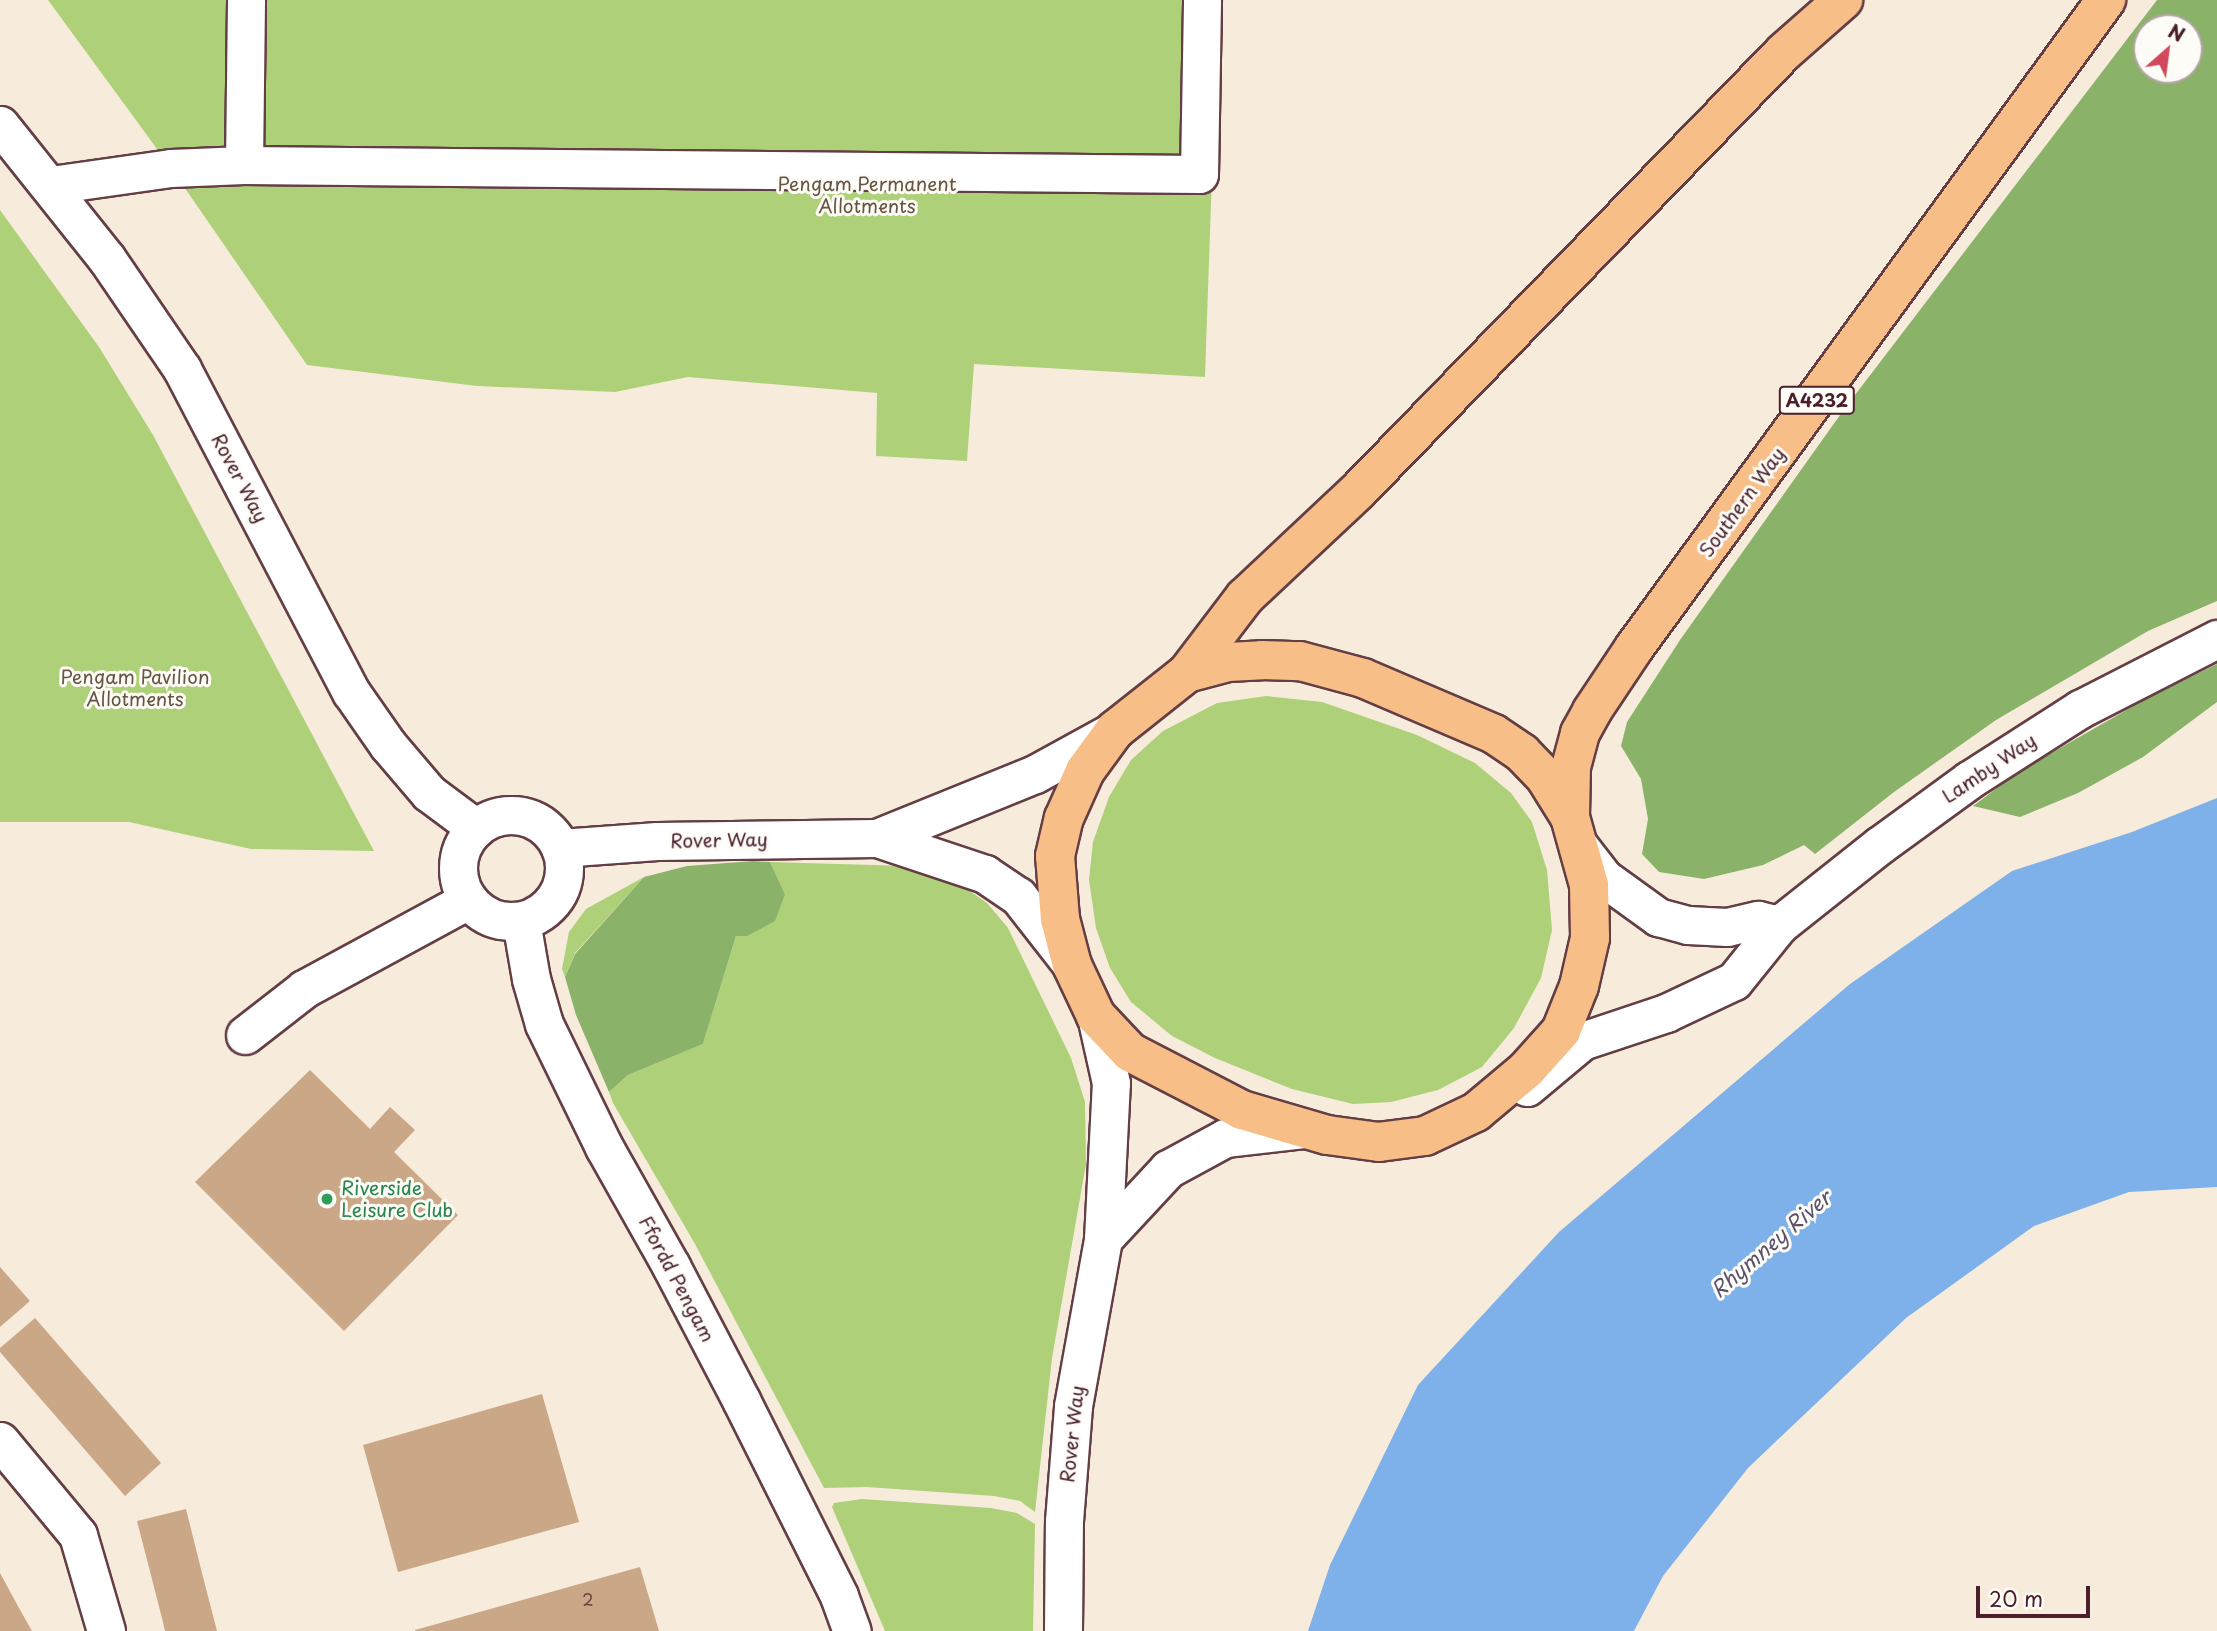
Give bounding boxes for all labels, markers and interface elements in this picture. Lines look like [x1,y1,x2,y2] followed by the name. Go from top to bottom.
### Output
[2133,14,2203,84] north arrow
[2164,16,2190,48] text: N
[777,173,957,217] park label: Pengam Permanent Allotments
[1778,386,1856,414] road number: A4232
[207,429,273,527] street label: Rover Way
[1695,443,1789,561] street label: Southern Way
[60,666,210,710] park label: Pengam Pavilion Allotments
[1938,728,2040,808] street label: Lamby Way
[670,828,768,852] street label: Rover Way
[341,1177,453,1221] place label: Riverside Leisure Club
[1705,1184,1835,1302] water label: Rhymney River
[319,1191,335,1207] marker: Riverside Leisure Club
[634,1212,720,1346] street label: Ffordd Pengam
[1056,1384,1088,1484] street label: Rover Way
[1979,1572,2093,1616] scale bar
[1989,1582,2043,1614] text: 20 m
[582,1589,594,1609] house number: 2

